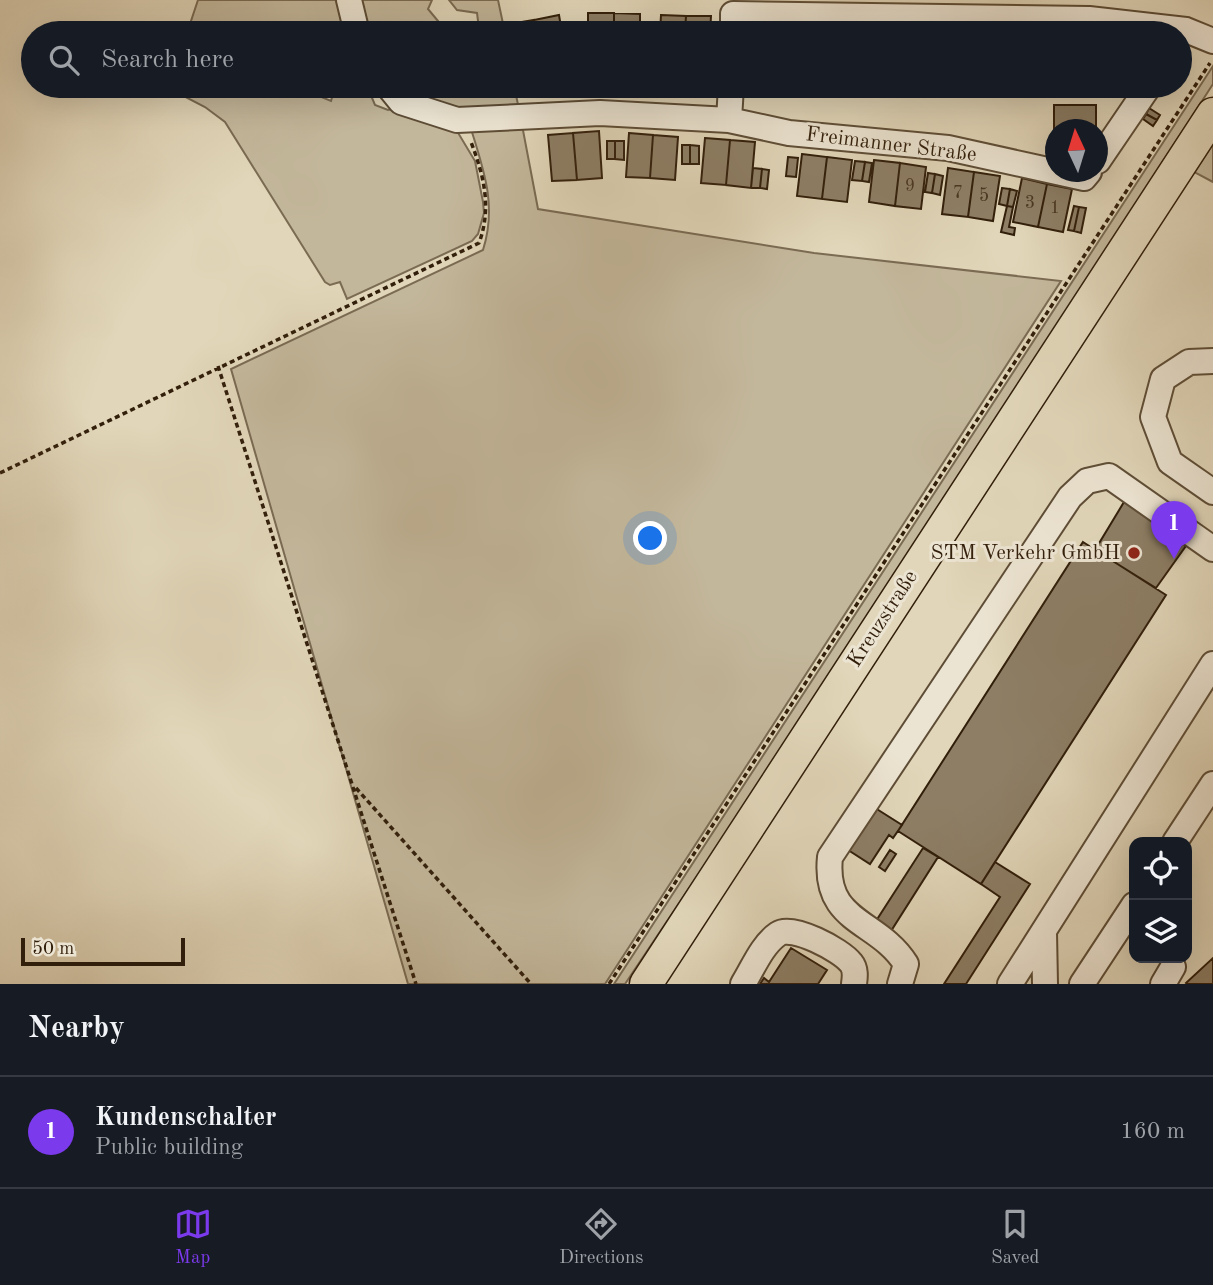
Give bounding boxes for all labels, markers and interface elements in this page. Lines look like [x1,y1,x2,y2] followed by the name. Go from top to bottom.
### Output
[21,21,1192,98] search box
[45,41,83,79] icon: search
[101,47,234,73] text: Search here
[1045,119,1108,182] north arrow
[804,124,978,166] street label: Freimanner Straße
[905,177,915,195] house number: 9
[953,184,963,202] house number: 7
[979,187,989,205] house number: 5
[1025,194,1035,212] house number: 3
[1050,199,1060,217] house number: 1
[1151,501,1197,559] pin: 1
[633,521,667,555] your location
[930,543,1120,564] place label: STM Verkehr GmbH
[1126,545,1142,561] marker: STM Verkehr GmbH
[844,567,922,671] street label: Kreuzstraße
[1129,837,1192,963] map controls
[1129,837,1192,900] button: locate
[1129,900,1192,963] button: layers
[21,935,186,967] scale bar
[32,940,74,959] text: 50 m
[28,1014,125,1044] text: Nearby
[95,1105,277,1131] text: Kundenschalter
[44,1120,58,1143] text: 1
[1120,1120,1185,1143] text: 160 m
[95,1136,243,1159] text: Public building
[174,1205,212,1270] tab: Map
[559,1205,644,1270] tab: Directions
[991,1205,1039,1270] tab: Saved

